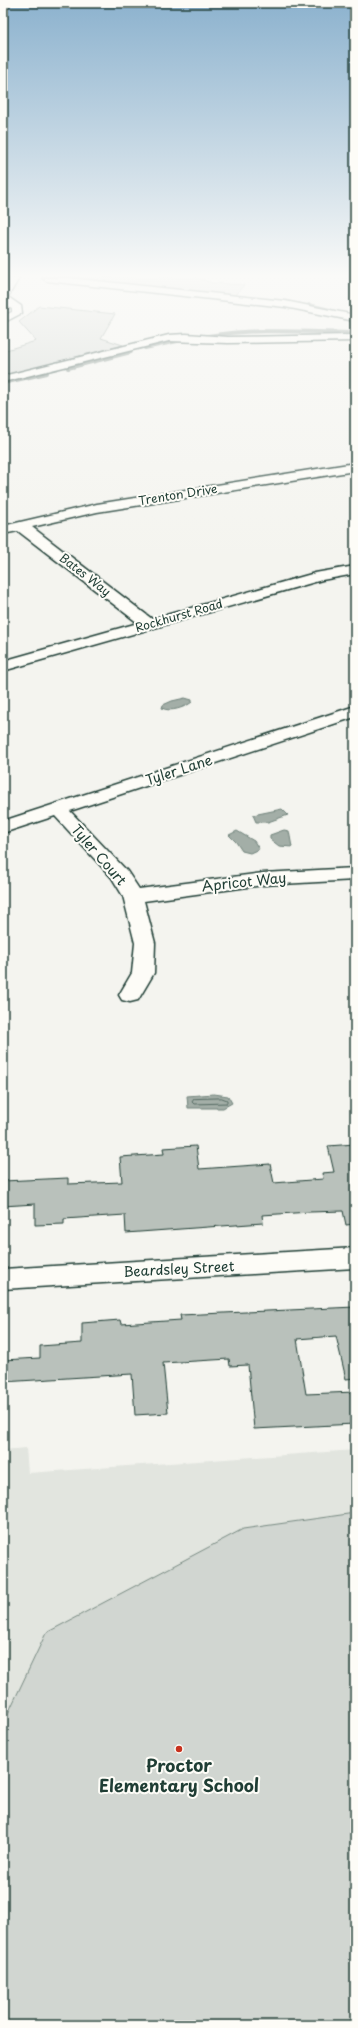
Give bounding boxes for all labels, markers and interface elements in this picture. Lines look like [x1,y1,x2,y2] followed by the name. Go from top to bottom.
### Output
[137,479,219,509] street label: Trenton Drive
[56,548,115,600] street label: Bates Way
[133,594,225,636] street label: Rockhurst Road
[143,749,215,790] street label: Tyler Lane
[67,819,132,890] street label: Tyler Court
[201,867,287,896] street label: Apricot Way
[123,1255,235,1282] street label: Beardsley Street
[174,1744,184,1754] marker: Proctor Elementary School
[99,1752,259,1798] place label: Proctor Elementary School

